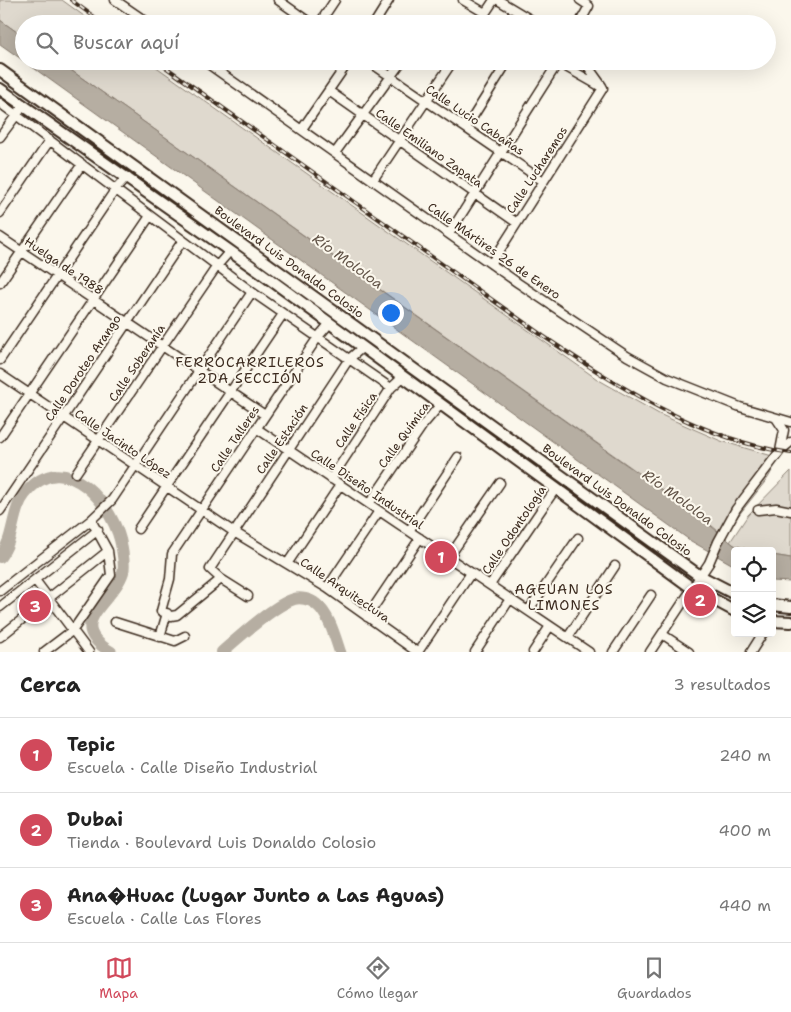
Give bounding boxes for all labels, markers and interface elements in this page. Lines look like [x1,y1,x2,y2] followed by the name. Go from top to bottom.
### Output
[15,15,776,70] search box
[33,29,61,57] icon: search
[73,30,179,55] text: Buscar aquí
[423,81,527,159] street label: Calle Lucio Cabañas
[372,105,486,191] street label: Calle Emiliano Zapata
[503,123,571,217] street label: Calle Lucharemos
[424,199,564,303] street label: Calle Mártires 26 de Enero
[211,202,367,322] street label: Boulevard Luis Donaldo Colosio
[309,229,387,293] water label: Río Mololoa
[21,234,107,298] street label: Huelga de 1988
[378,300,404,326] your location
[41,312,125,424] street label: Calle Doroteo Arango
[105,321,169,405] street label: Calle Soberanía
[175,353,325,387] district label: FERROCARRILEROS 2DA SECCIÓN
[331,388,381,451] street label: Calle Física
[375,398,434,471] street label: Calle Química
[253,401,311,477] street label: Calle Estación
[207,402,263,475] street label: Calle Talleres
[71,406,175,482] street label: Calle Jacinto López
[539,440,695,560] street label: Boulevard Luis Donaldo Colosio
[307,445,427,533] street label: Calle Diseño Industrial
[639,465,717,529] water label: Río Mololoa
[478,482,550,578] street label: Calle Odontología
[425,538,457,576] pin: 1
[731,547,776,637] map controls
[731,547,776,592] button: locate
[297,554,393,626] street label: Calle Arquitectura
[514,580,614,614] district label: AGEUAN LOS LIMONES
[684,581,716,619] pin: 2
[19,587,51,625] pin: 3
[731,592,776,637] button: layers
[20,671,81,699] text: Cerca
[673,674,771,695] text: 3 resultados
[67,732,115,757] text: Tepic
[32,745,40,766] text: 1
[719,745,771,766] text: 240 m
[67,757,317,778] text: Escuela · Calle Diseño Industrial
[67,807,123,832] text: Dubai
[30,820,42,841] text: 2
[718,820,771,841] text: 400 m
[67,832,376,853] text: Tienda · Boulevard Luis Donaldo Colosio
[67,883,444,908] text: Ana�Huac (Lugar Junto a Las Aguas)
[30,895,42,916] text: 3
[719,895,771,916] text: 440 m
[67,908,262,929] text: Escuela · Calle Las Flores
[99,954,138,1002] tab: Mapa
[337,954,418,1002] tab: Cómo llegar
[617,954,692,1002] tab: Guardados

